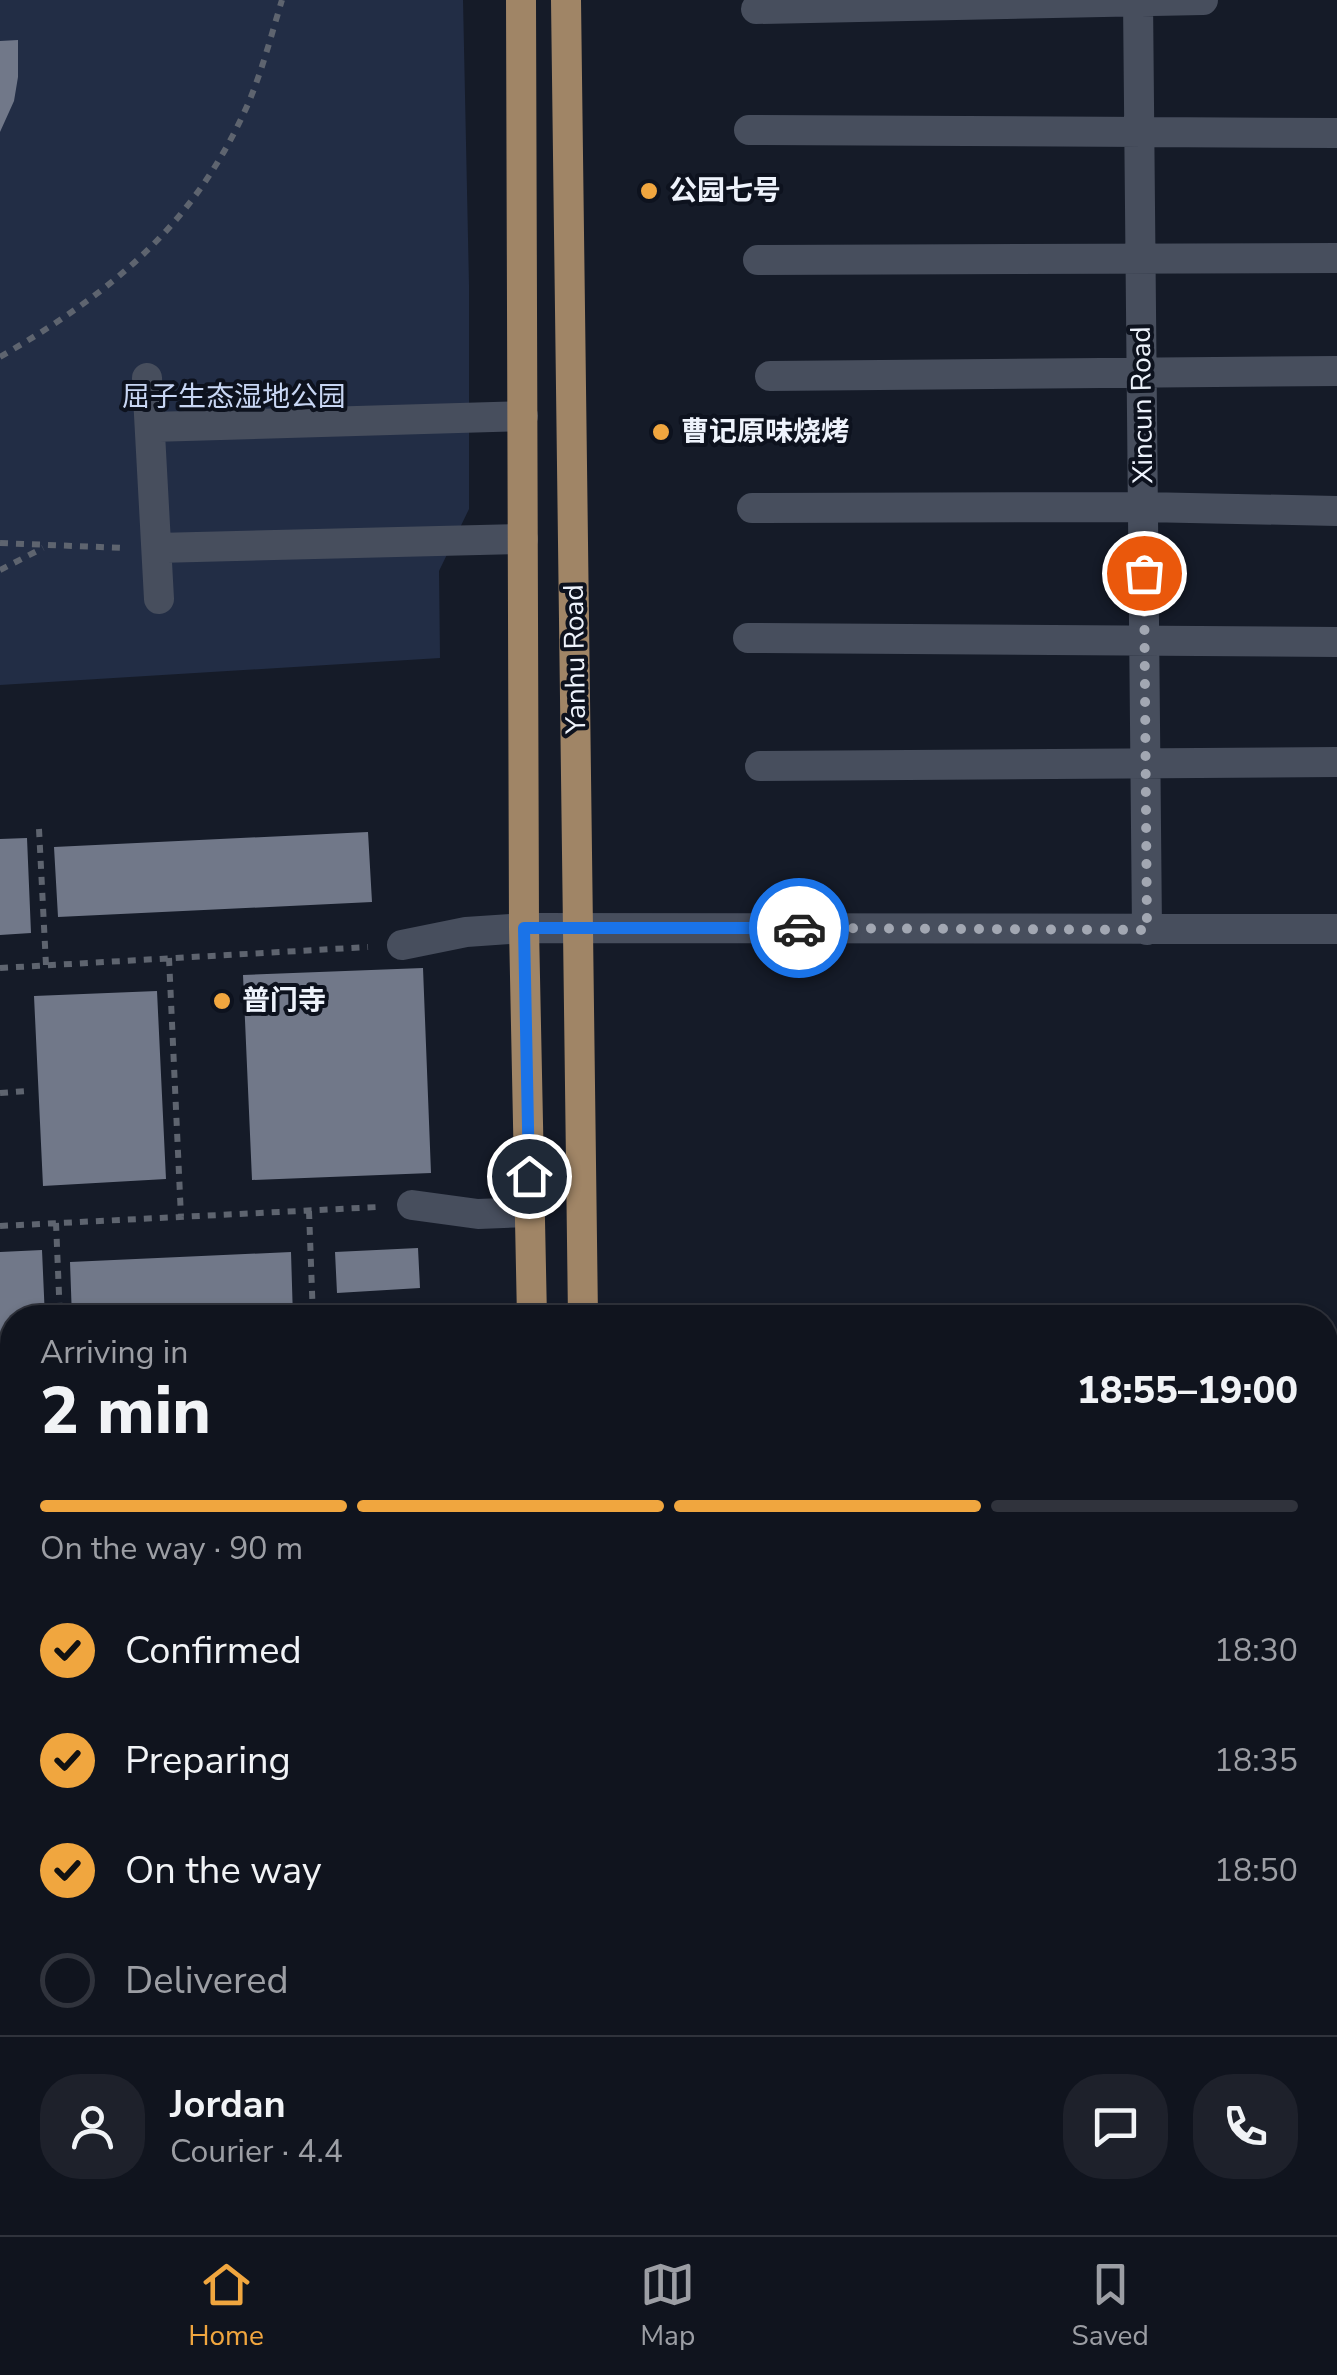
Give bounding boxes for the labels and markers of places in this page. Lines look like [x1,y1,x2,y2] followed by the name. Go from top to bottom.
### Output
[669,172,781,210] place label: 公园七号
[638,180,660,202] marker: 公园七号
[681,413,849,451] place label: 曹记原味烧烤
[650,421,672,443] marker: 曹记原味烧烤
[1102,531,1187,616] pin
[242,982,326,1020] place label: 普门寺
[211,990,233,1012] marker: 普门寺
[487,1134,572,1219] pin

